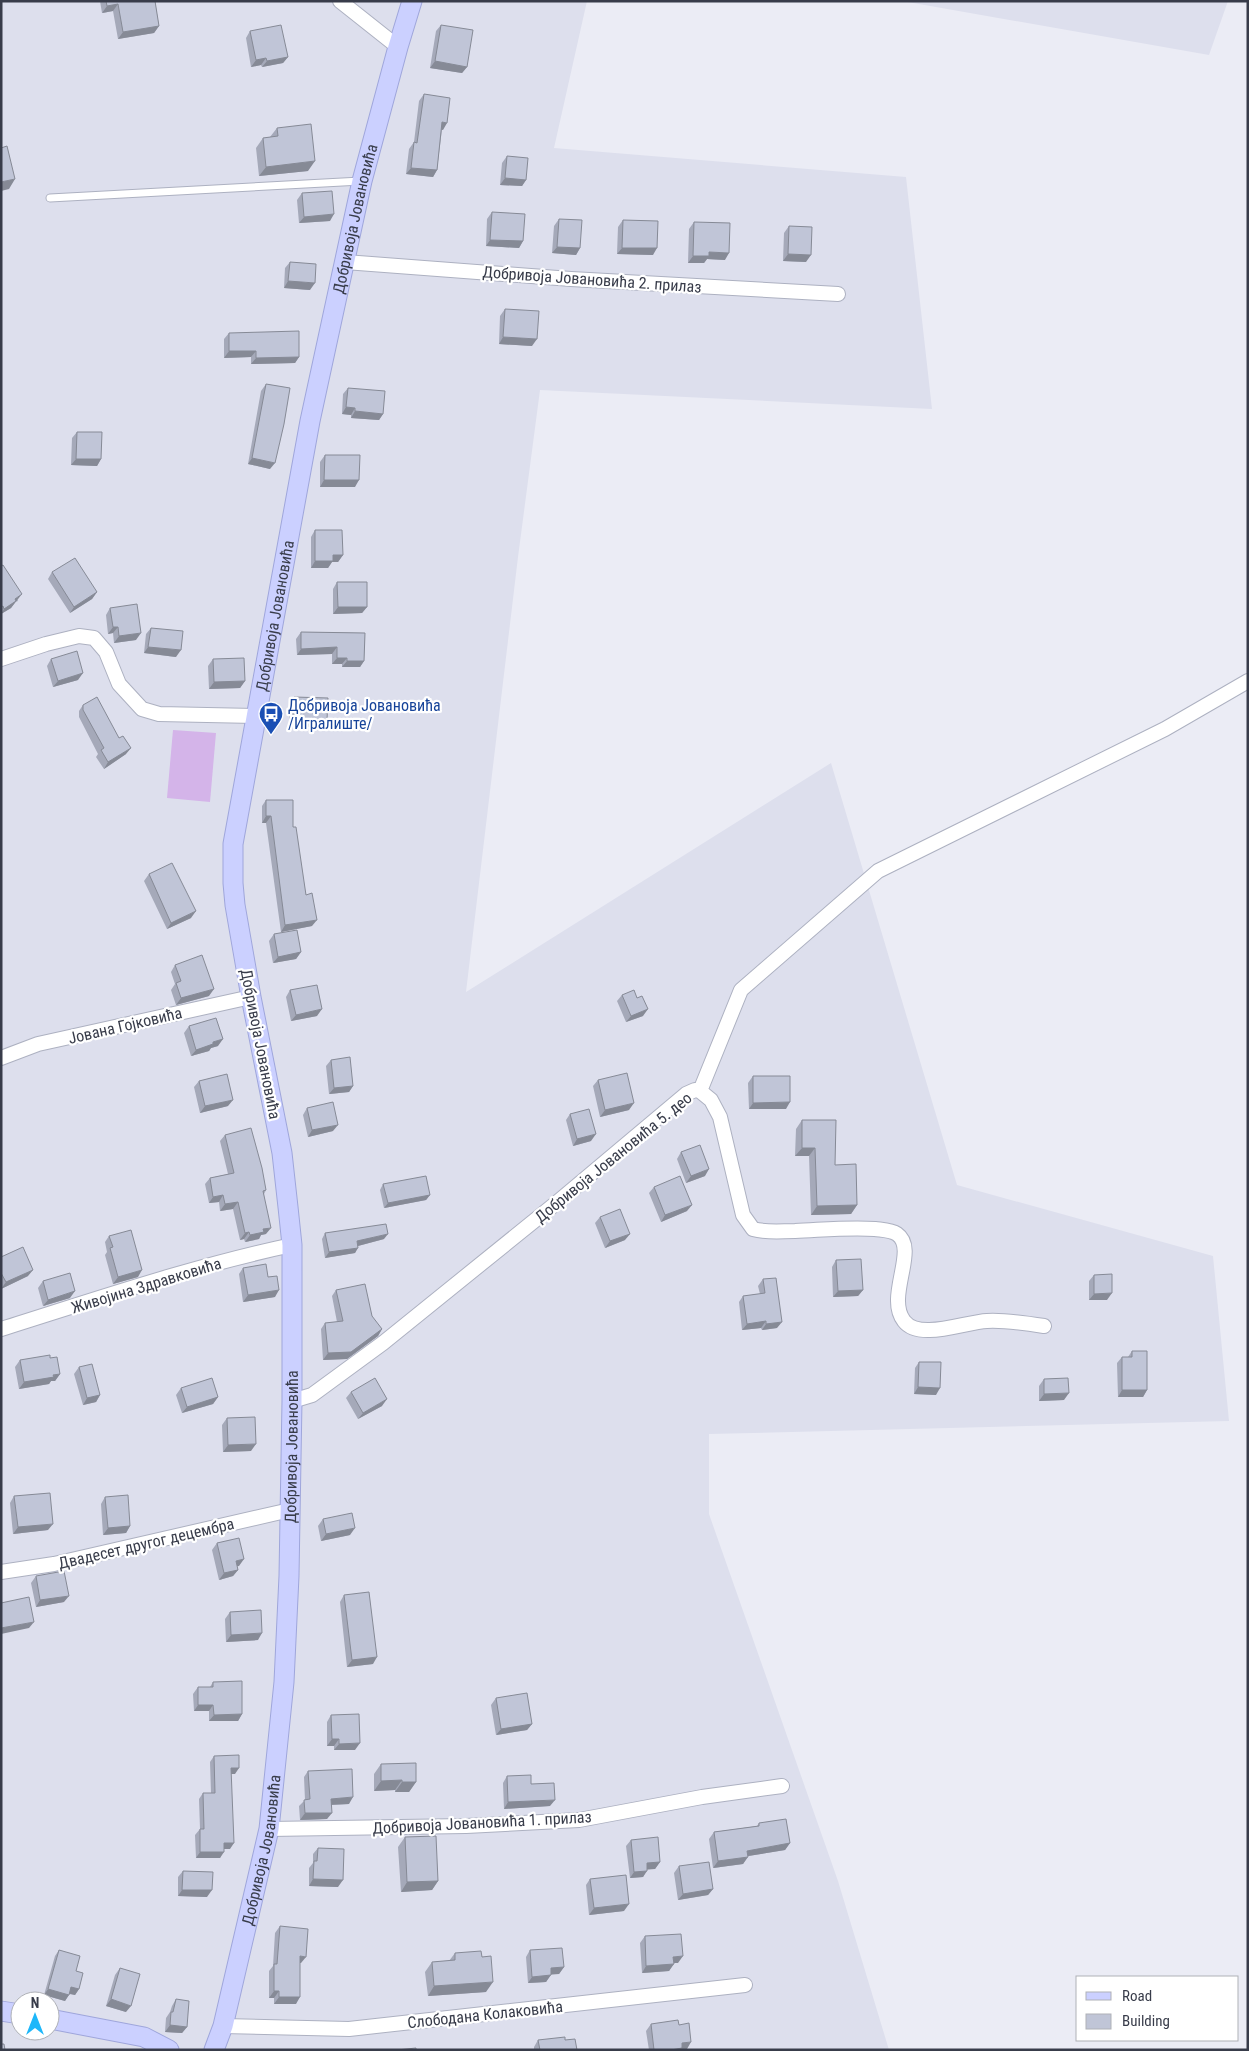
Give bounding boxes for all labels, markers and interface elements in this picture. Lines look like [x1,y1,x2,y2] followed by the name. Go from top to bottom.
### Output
[329,142,382,295] street label: Добривоја Јовановића
[482,262,702,297] street label: Добривоја Јовановића 2. прилаз
[252,539,298,693] street label: Добривоја Јовановића
[288,696,441,733] place label: Добривоја Јовановића /Игралиште/
[258,701,284,735] bus stop icon: Добривоја Јовановића /Игралиште/
[237,967,284,1121] street label: Добривоја Јовановића
[66,1003,184,1048] street label: Јована Гојковића
[531,1088,696,1227] street label: Добривоја Јовановића 5. део
[69,1254,224,1317] street label: Живојина Здравковића
[281,1370,302,1523] street label: Добривоја Јовановића
[56,1514,236,1573] street label: Двадесет другог децембра
[238,1774,284,1927] street label: Добривоја Јовановића
[372,1807,592,1838] street label: Добривоја Јовановића 1. прилаз
[1076,1976,1239,2041] legend
[1122,1987,1152,2005] text: Road
[10,1991,60,2041] north arrow
[31,1995,39,2011] text: N
[406,1997,564,2032] street label: Слободана Колаковића
[1122,2012,1170,2030] text: Building

